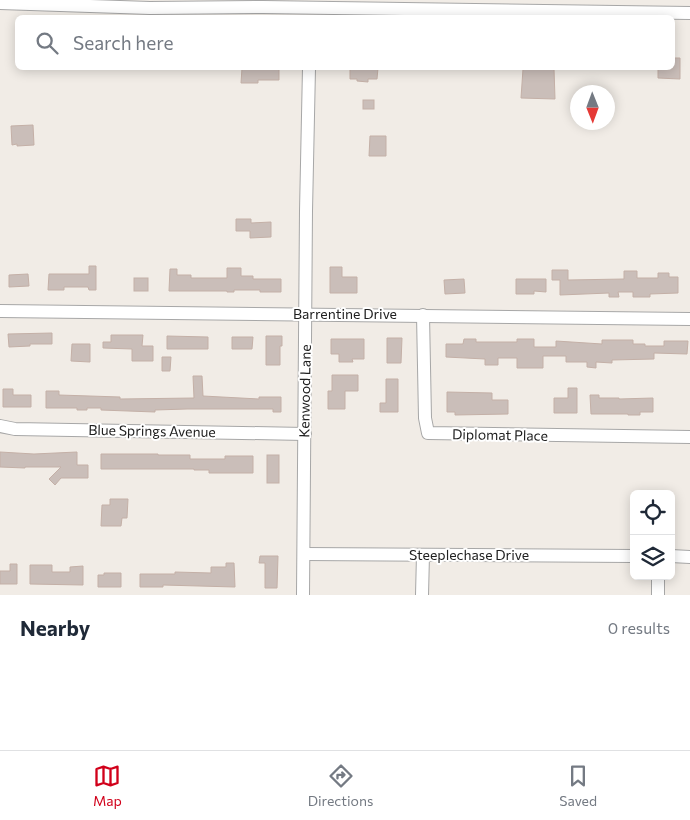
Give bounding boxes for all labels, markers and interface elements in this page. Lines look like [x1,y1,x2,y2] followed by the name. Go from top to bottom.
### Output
[15,15,675,70] search box
[33,29,61,57] icon: search
[73,31,173,54] text: Search here
[570,85,615,130] north arrow
[293,305,397,322] street label: Barrentine Drive
[295,344,314,438] street label: Kenwood Lane
[88,421,216,440] street label: Blue Springs Avenue
[452,425,548,444] street label: Diplomat Place
[630,490,675,580] map controls
[630,490,675,535] button: locate
[630,535,675,580] button: layers
[409,546,529,563] street label: Steeplechase Drive
[20,615,90,640] text: Nearby
[608,618,670,637] text: 0 results
[93,762,122,809] tab: Map
[308,762,373,809] tab: Directions
[559,762,597,809] tab: Saved

